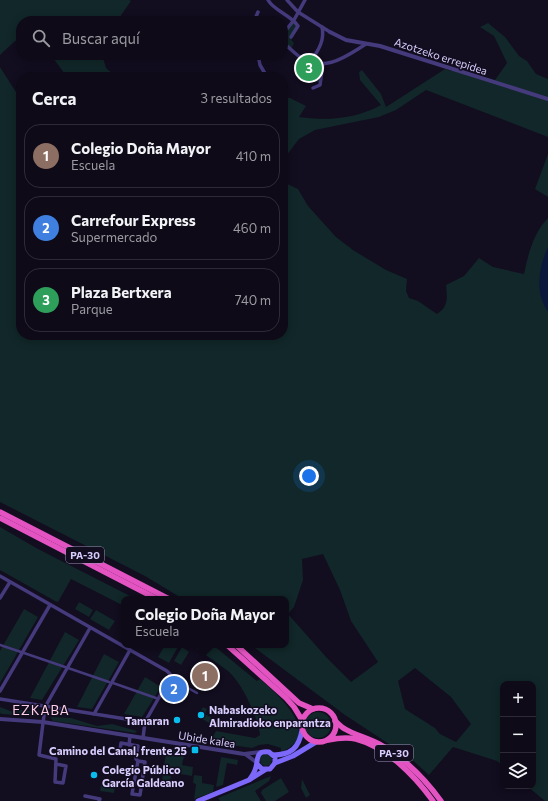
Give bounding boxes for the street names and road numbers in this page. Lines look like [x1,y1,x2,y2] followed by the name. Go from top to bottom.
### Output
[393,35,489,77] street label: Azotzeko errepidea
[66,547,104,563] road number: PA-30
[177,728,237,750] street label: Ubide kalea
[375,745,413,761] road number: PA-30

